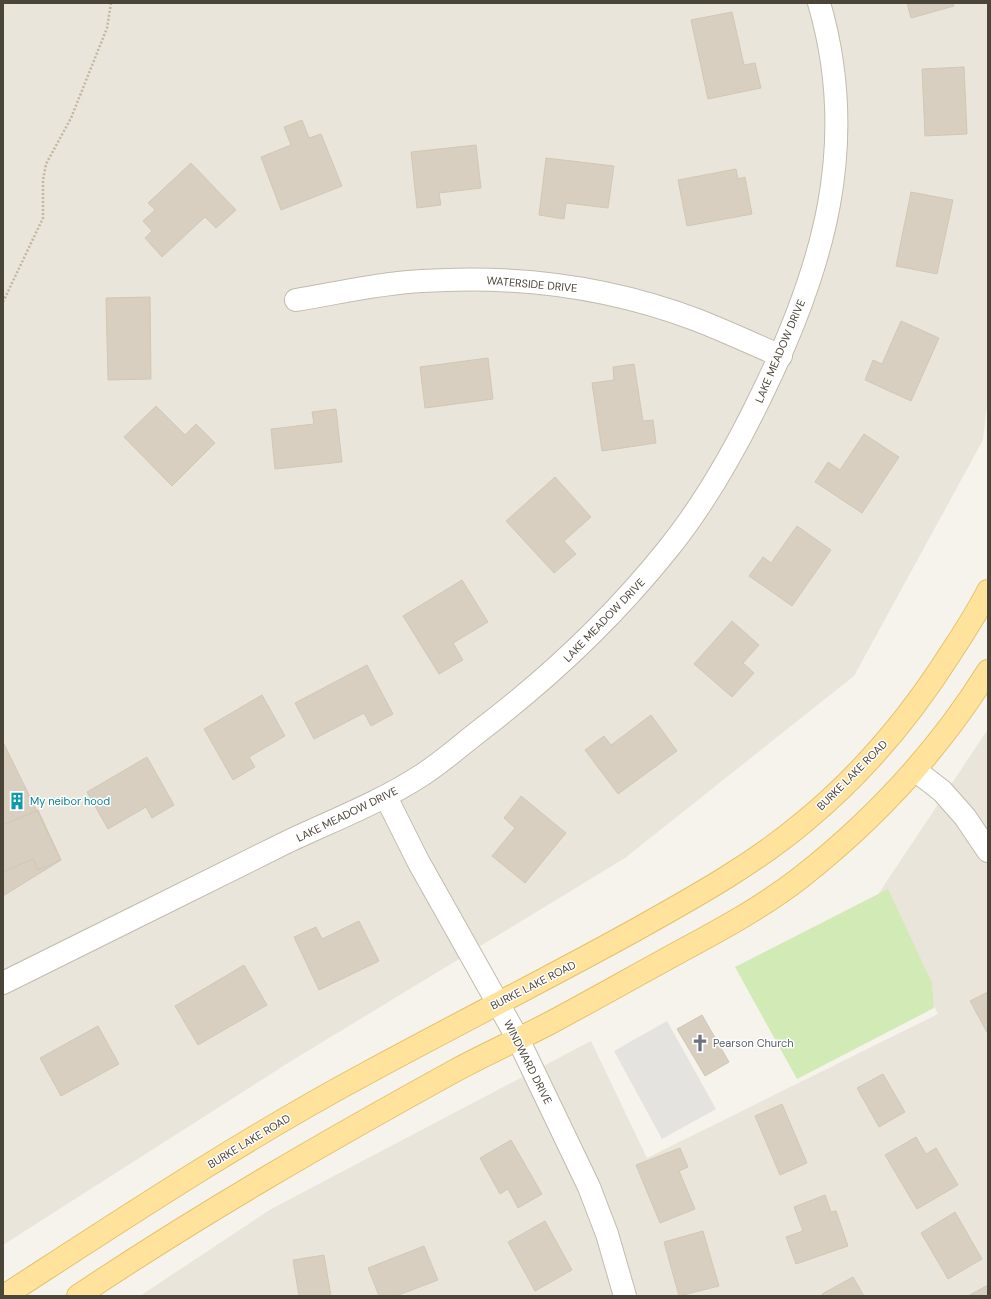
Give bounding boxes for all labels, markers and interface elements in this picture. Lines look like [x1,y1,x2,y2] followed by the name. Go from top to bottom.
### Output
[486,273,578,295] street label: WATERSIDE DRIVE
[752,297,808,405] street label: LAKE MEADOW DRIVE
[560,575,648,665] street label: LAKE MEADOW DRIVE
[814,737,890,813] street label: BURKE LAKE ROAD
[294,783,400,845] street label: LAKE MEADOW DRIVE
[7,791,27,811] building icon: My neibor hood
[30,794,110,808] place label: My neibor hood
[488,957,578,1013] street label: BURKE LAKE ROAD
[501,1018,555,1106] street label: WINDWARD DRIVE
[690,1033,710,1053] church icon: Pearson Church
[713,1036,794,1050] place label: Pearson Church
[205,1111,293,1171] street label: BURKE LAKE ROAD

